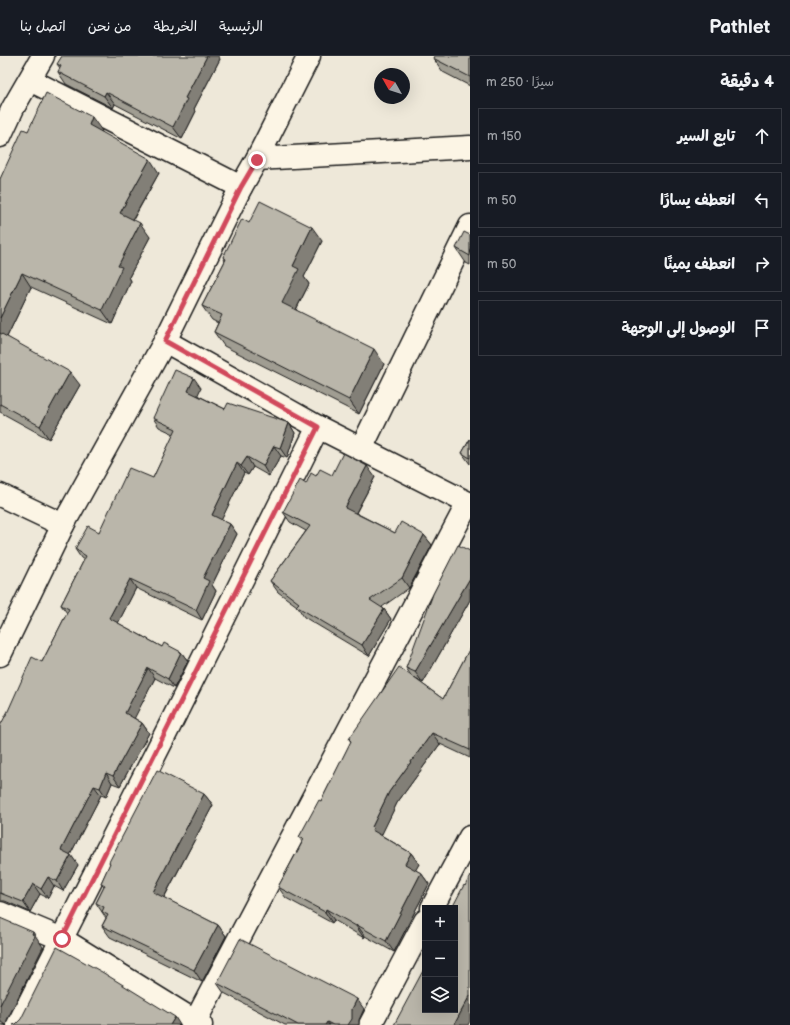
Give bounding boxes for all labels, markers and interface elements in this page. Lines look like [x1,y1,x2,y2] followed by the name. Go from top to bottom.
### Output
[709,16,770,39] text: Pathlet
[20,18,66,35] text: اتصل بنا
[88,18,131,35] text: من نحن
[153,18,197,35] text: الخريطة
[219,18,263,35] text: الرئيسية
[374,68,410,104] north arrow
[720,72,774,92] text: 4 دقيقة
[486,74,554,90] text: سيرًا · 250 m
[751,125,773,147] icon: ahead
[677,127,735,146] text: تابع السير
[487,128,521,144] text: 150 m
[248,151,266,169] route end
[751,189,773,211] icon: left
[660,191,735,210] text: انعطف يسارًا
[487,192,516,208] text: 50 m
[751,253,773,275] icon: right
[664,255,735,274] text: انعطف يمينًا
[487,256,516,272] text: 50 m
[751,317,773,339] icon: arrive
[621,319,735,338] text: الوصول إلى الوجهة
[422,905,458,1013] map controls
[422,905,458,941] button: +
[53,930,71,948] route start
[422,941,458,977] button: −
[422,977,458,1013] button: layers

